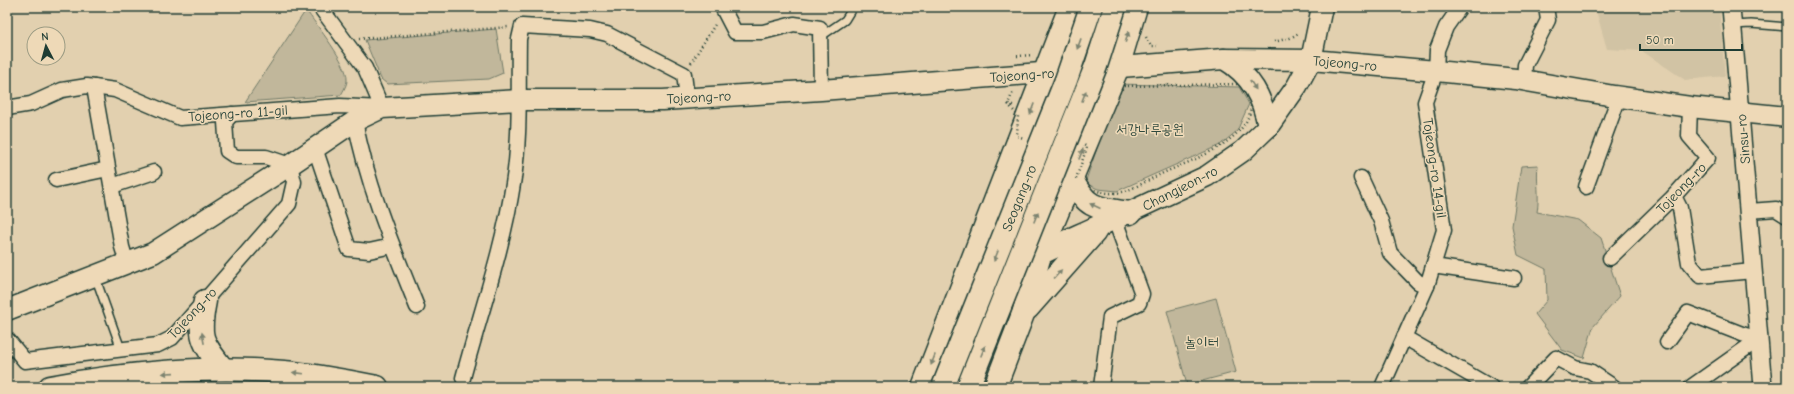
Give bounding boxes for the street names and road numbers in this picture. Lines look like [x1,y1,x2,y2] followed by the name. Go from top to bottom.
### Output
[1312,52,1378,75] street label: Tojeong-ro
[989,65,1055,86] street label: Tojeong-ro
[666,87,732,108] street label: Tojeong-ro
[188,102,288,125] street label: Tojeong-ro 11-gil
[1733,113,1754,165] street label: Sinsu-ro
[1419,117,1450,219] street label: Tojeong-ro 14-gil
[1653,159,1710,217] street label: Tojeong-ro
[998,162,1041,234] street label: Seogang-ro
[1140,162,1221,215] street label: Changjeon-ro
[164,284,221,343] street label: Tojeong-ro

